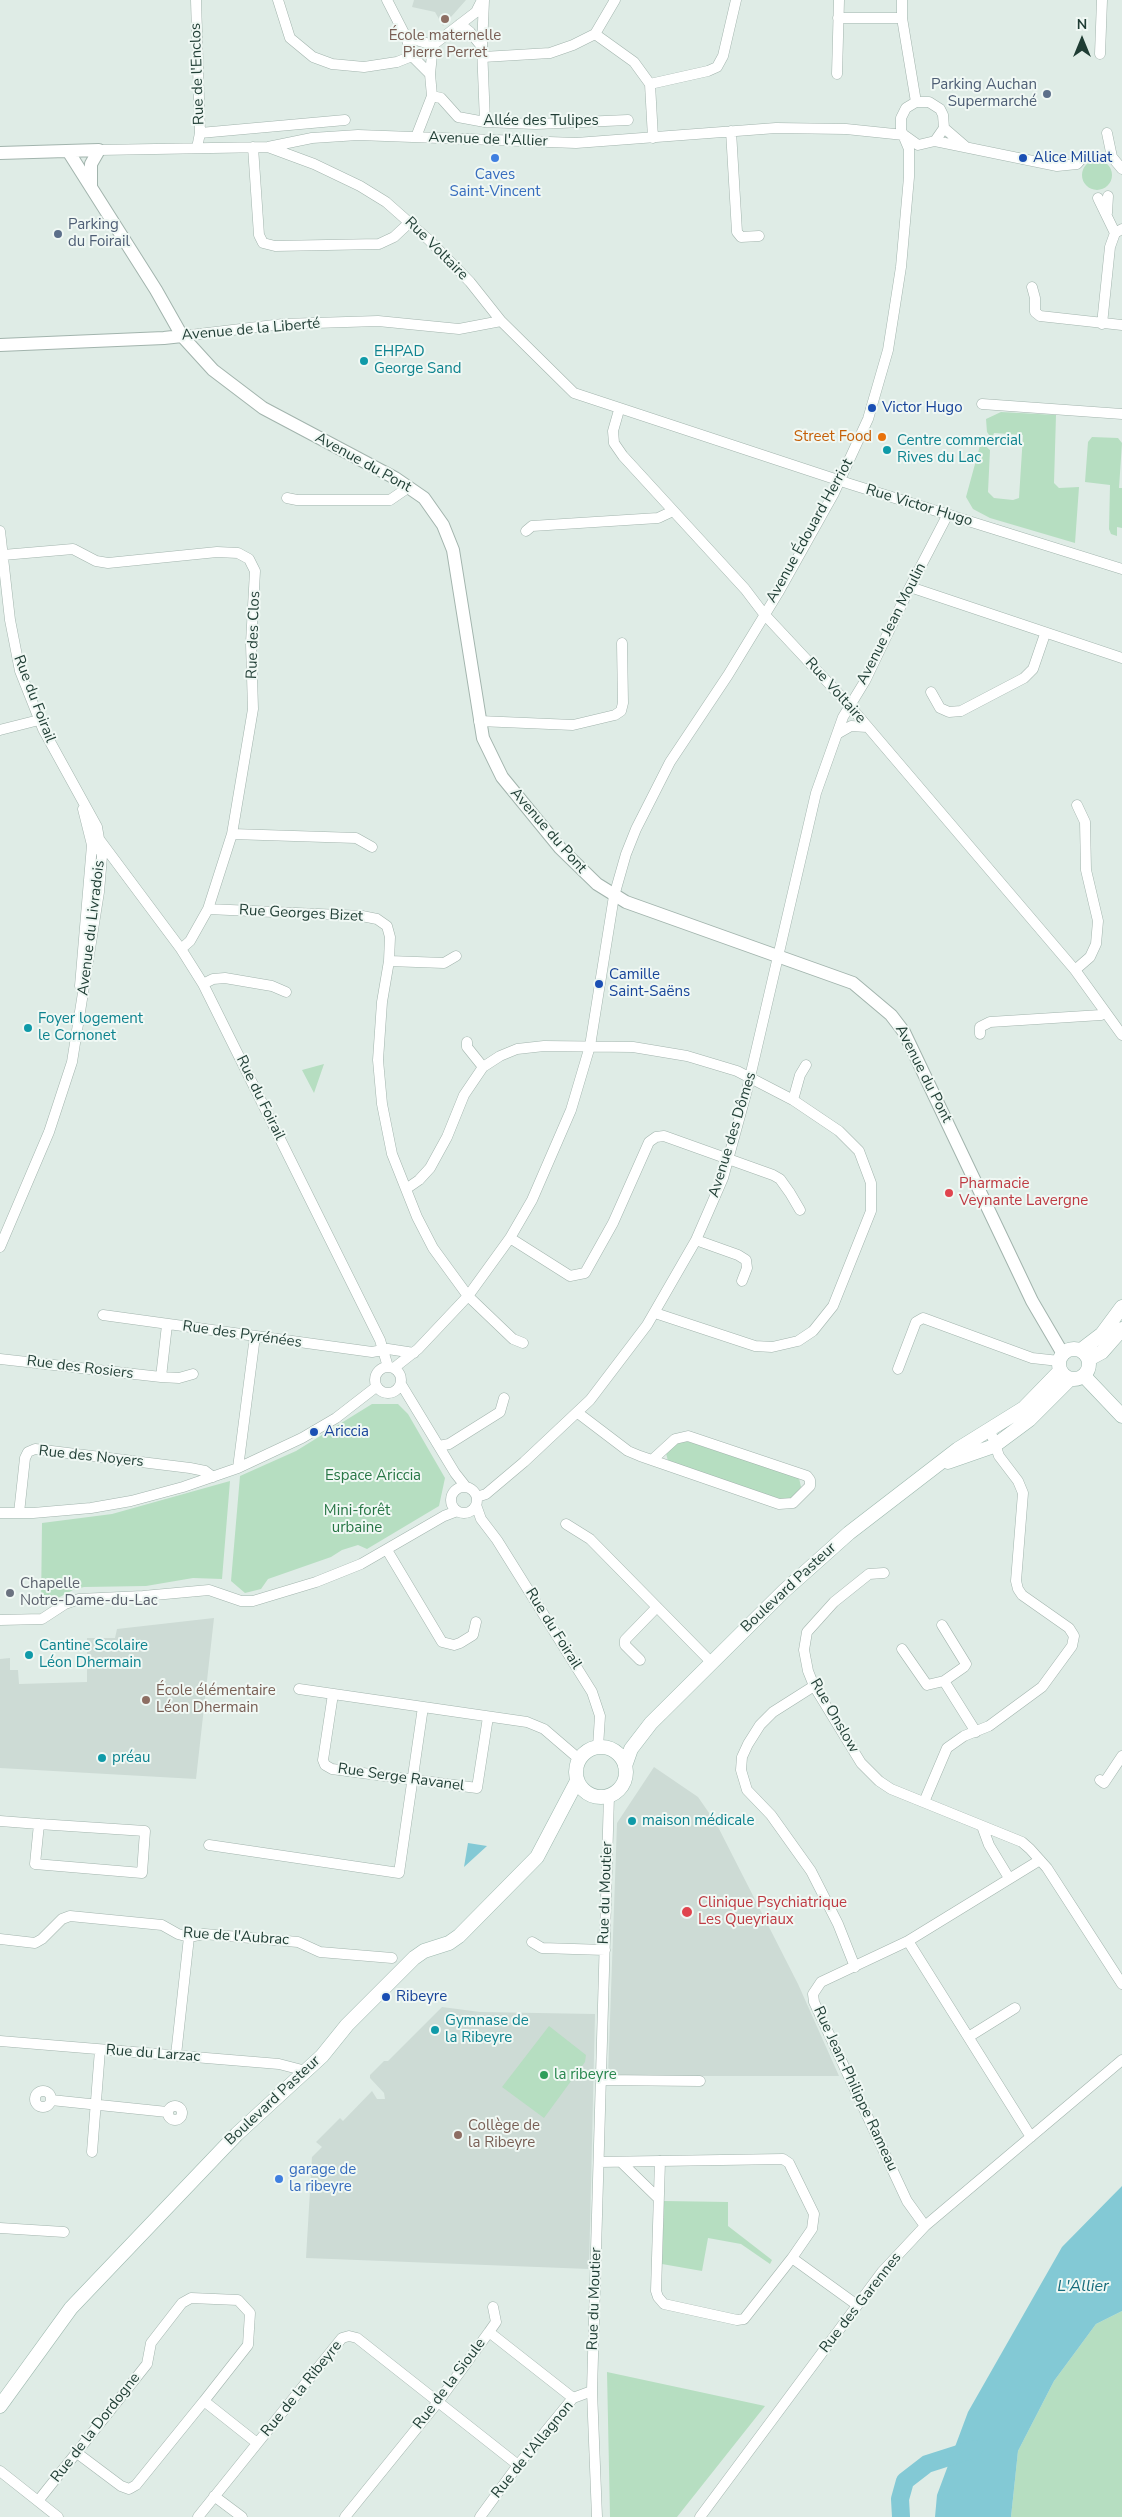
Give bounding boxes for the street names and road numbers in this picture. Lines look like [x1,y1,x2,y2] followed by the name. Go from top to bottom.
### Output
[187,23,209,125] street label: Rue de l'Enclos
[483,112,599,130] street label: Allée des Tulipes
[428,129,548,151] street label: Avenue de l'Allier
[401,214,471,284] street label: Rue Voltaire
[181,315,321,345] street label: Avenue de la Liberté
[312,429,414,497] street label: Avenue du Pont
[763,456,857,606] street label: Avenue Édouard Herriot
[863,481,975,531] street label: Rue Victor Hugo
[854,560,930,688] street label: Avenue Jean Moulin
[243,591,265,679] street label: Rue des Clos
[9,653,59,745] street label: Rue du Foirail
[801,654,869,728] street label: Rue Voltaire
[506,785,590,877] street label: Avenue du Pont
[75,859,109,997] street label: Avenue du Livradois
[238,902,364,926] street label: Rue Georges Bizet
[891,1022,955,1126] street label: Avenue du Pont
[232,1053,288,1143] street label: Rue du Foirail
[705,1070,761,1200] street label: Avenue des Dômes
[181,1318,303,1352] street label: Rue des Pyrénées
[26,1353,134,1383] street label: Rue des Rosiers
[38,1443,144,1471] street label: Rue des Noyers
[738,1539,840,1637] street label: Boulevard Pasteur
[521,1585,585,1673] street label: Rue du Foirail
[806,1676,862,1756] street label: Rue Onslow
[337,1760,465,1796] street label: Rue Serge Ravanel
[595,1841,617,1945] street label: Rue du Moutier
[182,1924,290,1950] street label: Rue de l'Aubrac
[809,2004,901,2174] street label: Rue Jean-Philippe Rameau
[105,2042,201,2066] street label: Rue du Larzac
[222,2052,324,2150] street label: Boulevard Pasteur
[584,2247,606,2351] street label: Rue du Moutier
[816,2249,906,2357] street label: Rue des Garennes
[410,2335,490,2433] street label: Rue de la Sioule
[258,2337,346,2441] street label: Rue de la Ribeyre
[48,2370,144,2486] street label: Rue de la Dordogne
[488,2398,578,2502] street label: Rue de l'Allagnon

